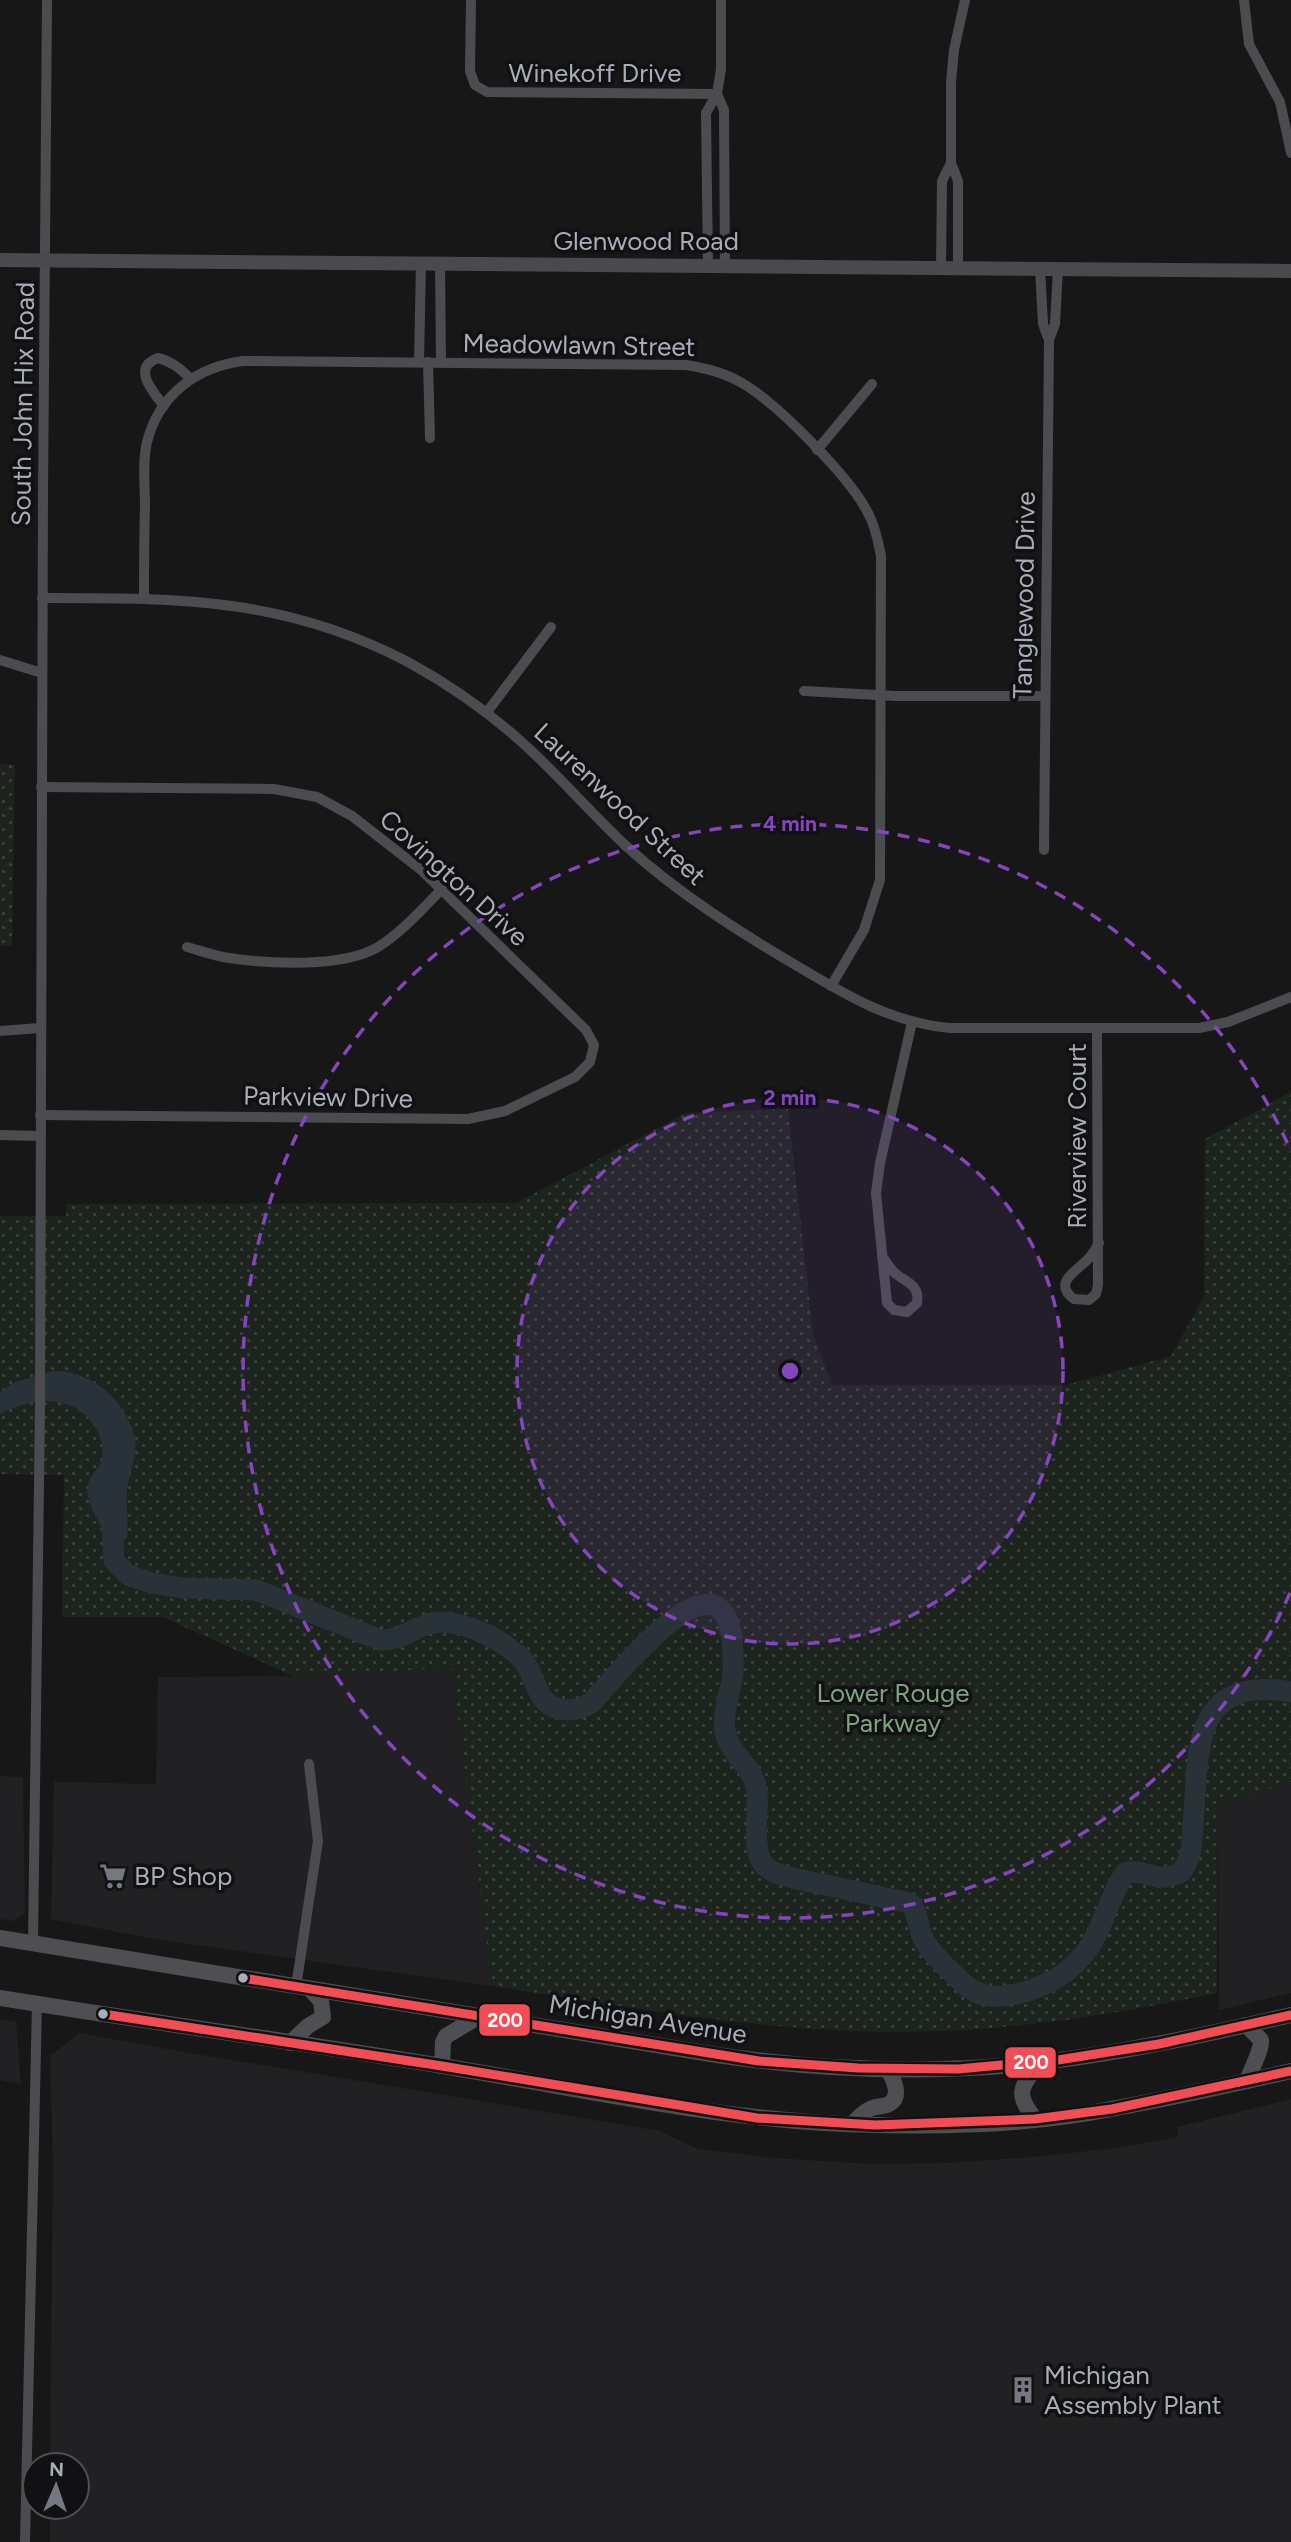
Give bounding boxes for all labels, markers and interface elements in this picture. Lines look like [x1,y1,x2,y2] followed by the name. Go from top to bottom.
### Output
[509,57,681,89] street label: Winekoff Drive
[553,225,739,257] street label: Glenwood Road
[5,282,41,526] street label: South John Hix Road
[462,327,696,363] street label: Meadowlawn Street
[1006,491,1042,699] street label: Tanglewood Drive
[527,716,713,892] street label: Laurenwood Street
[373,803,535,953] street label: Covington Drive
[763,811,817,836] text: 4 min
[1061,1043,1093,1229] street label: Riverview Court
[243,1080,413,1114] street label: Parkview Drive
[764,1085,816,1110] text: 2 min
[778,1359,802,1383] centre of rings
[816,1677,970,1739] park label: Lower Rouge Parkway
[134,1860,232,1892] place label: BP Shop
[98,1861,128,1891] supermarket icon: BP Shop
[236,1971,250,1985] unlabelled marker
[547,1988,749,2050] street label: Michigan Avenue
[478,2003,531,2037] line badge: 200
[96,2007,110,2021] unlabelled marker
[487,2009,523,2032] text: 200
[1004,2046,1057,2079] line badge: 200
[1013,2051,1049,2074] text: 200
[1044,2359,1222,2421] place label: Michigan Assembly Plant
[1008,2375,1038,2405] building icon: Michigan Assembly Plant
[21,2451,91,2521] north arrow
[49,2458,64,2481] text: N

